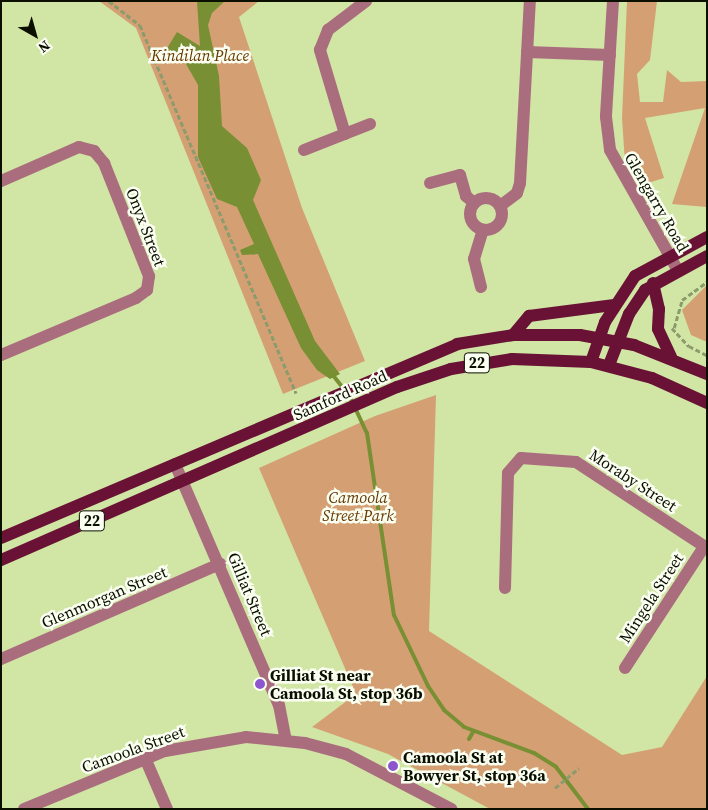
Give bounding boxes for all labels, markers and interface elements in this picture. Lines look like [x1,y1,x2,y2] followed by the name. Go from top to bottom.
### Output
[10,10,60,60] north arrow
[34,36,54,58] text: N
[151,45,249,65] park label: Kindilan Place
[621,149,693,255] street label: Glengarry Road
[122,185,170,269] street label: Onyx Street
[463,350,491,376] road number: 22
[290,366,390,424] street label: Samford Road
[586,445,680,515] street label: Moraby Street
[322,487,394,525] park label: Camoola Street Park
[78,508,106,534] road number: 22
[224,550,276,638] street label: Gilliat Street
[615,550,687,646] street label: Mingela Street
[39,562,169,632] street label: Glenmorgan Street
[270,665,423,703] place label: Gilliat St near Camoola St, stop 36b
[254,678,266,690] marker: Gilliat St near Camoola St, stop 36b
[79,722,187,776] street label: Camoola Street
[403,747,546,785] place label: Camoola St at Bowyer St, stop 36a
[387,760,399,772] marker: Camoola St at Bowyer St, stop 36a

